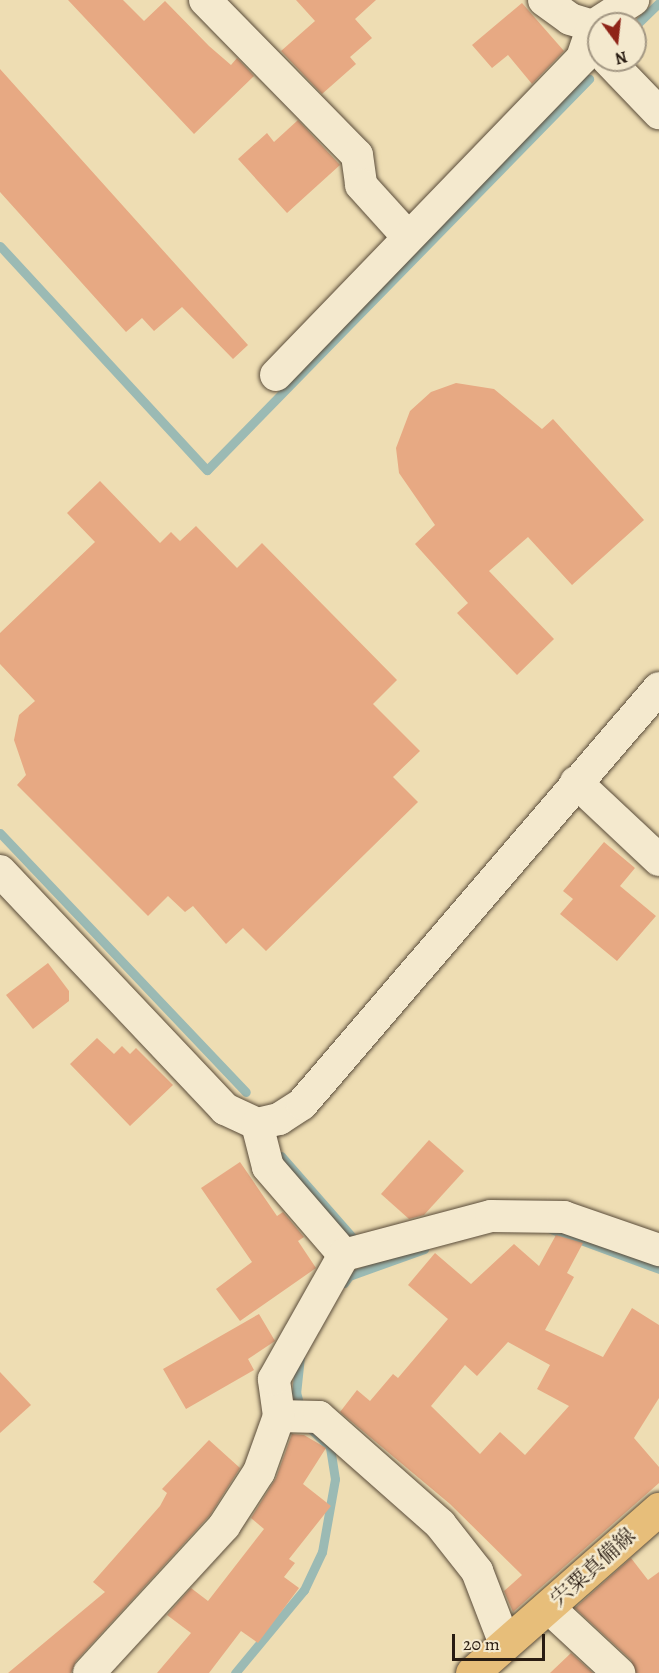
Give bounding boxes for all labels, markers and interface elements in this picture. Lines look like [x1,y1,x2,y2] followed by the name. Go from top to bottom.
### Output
[587,12,647,72] north arrow
[613,45,630,70] text: N
[546,1523,640,1611] street label: 宍粟真備線
[455,1622,548,1660] scale bar
[463,1632,500,1656] text: 20 m

